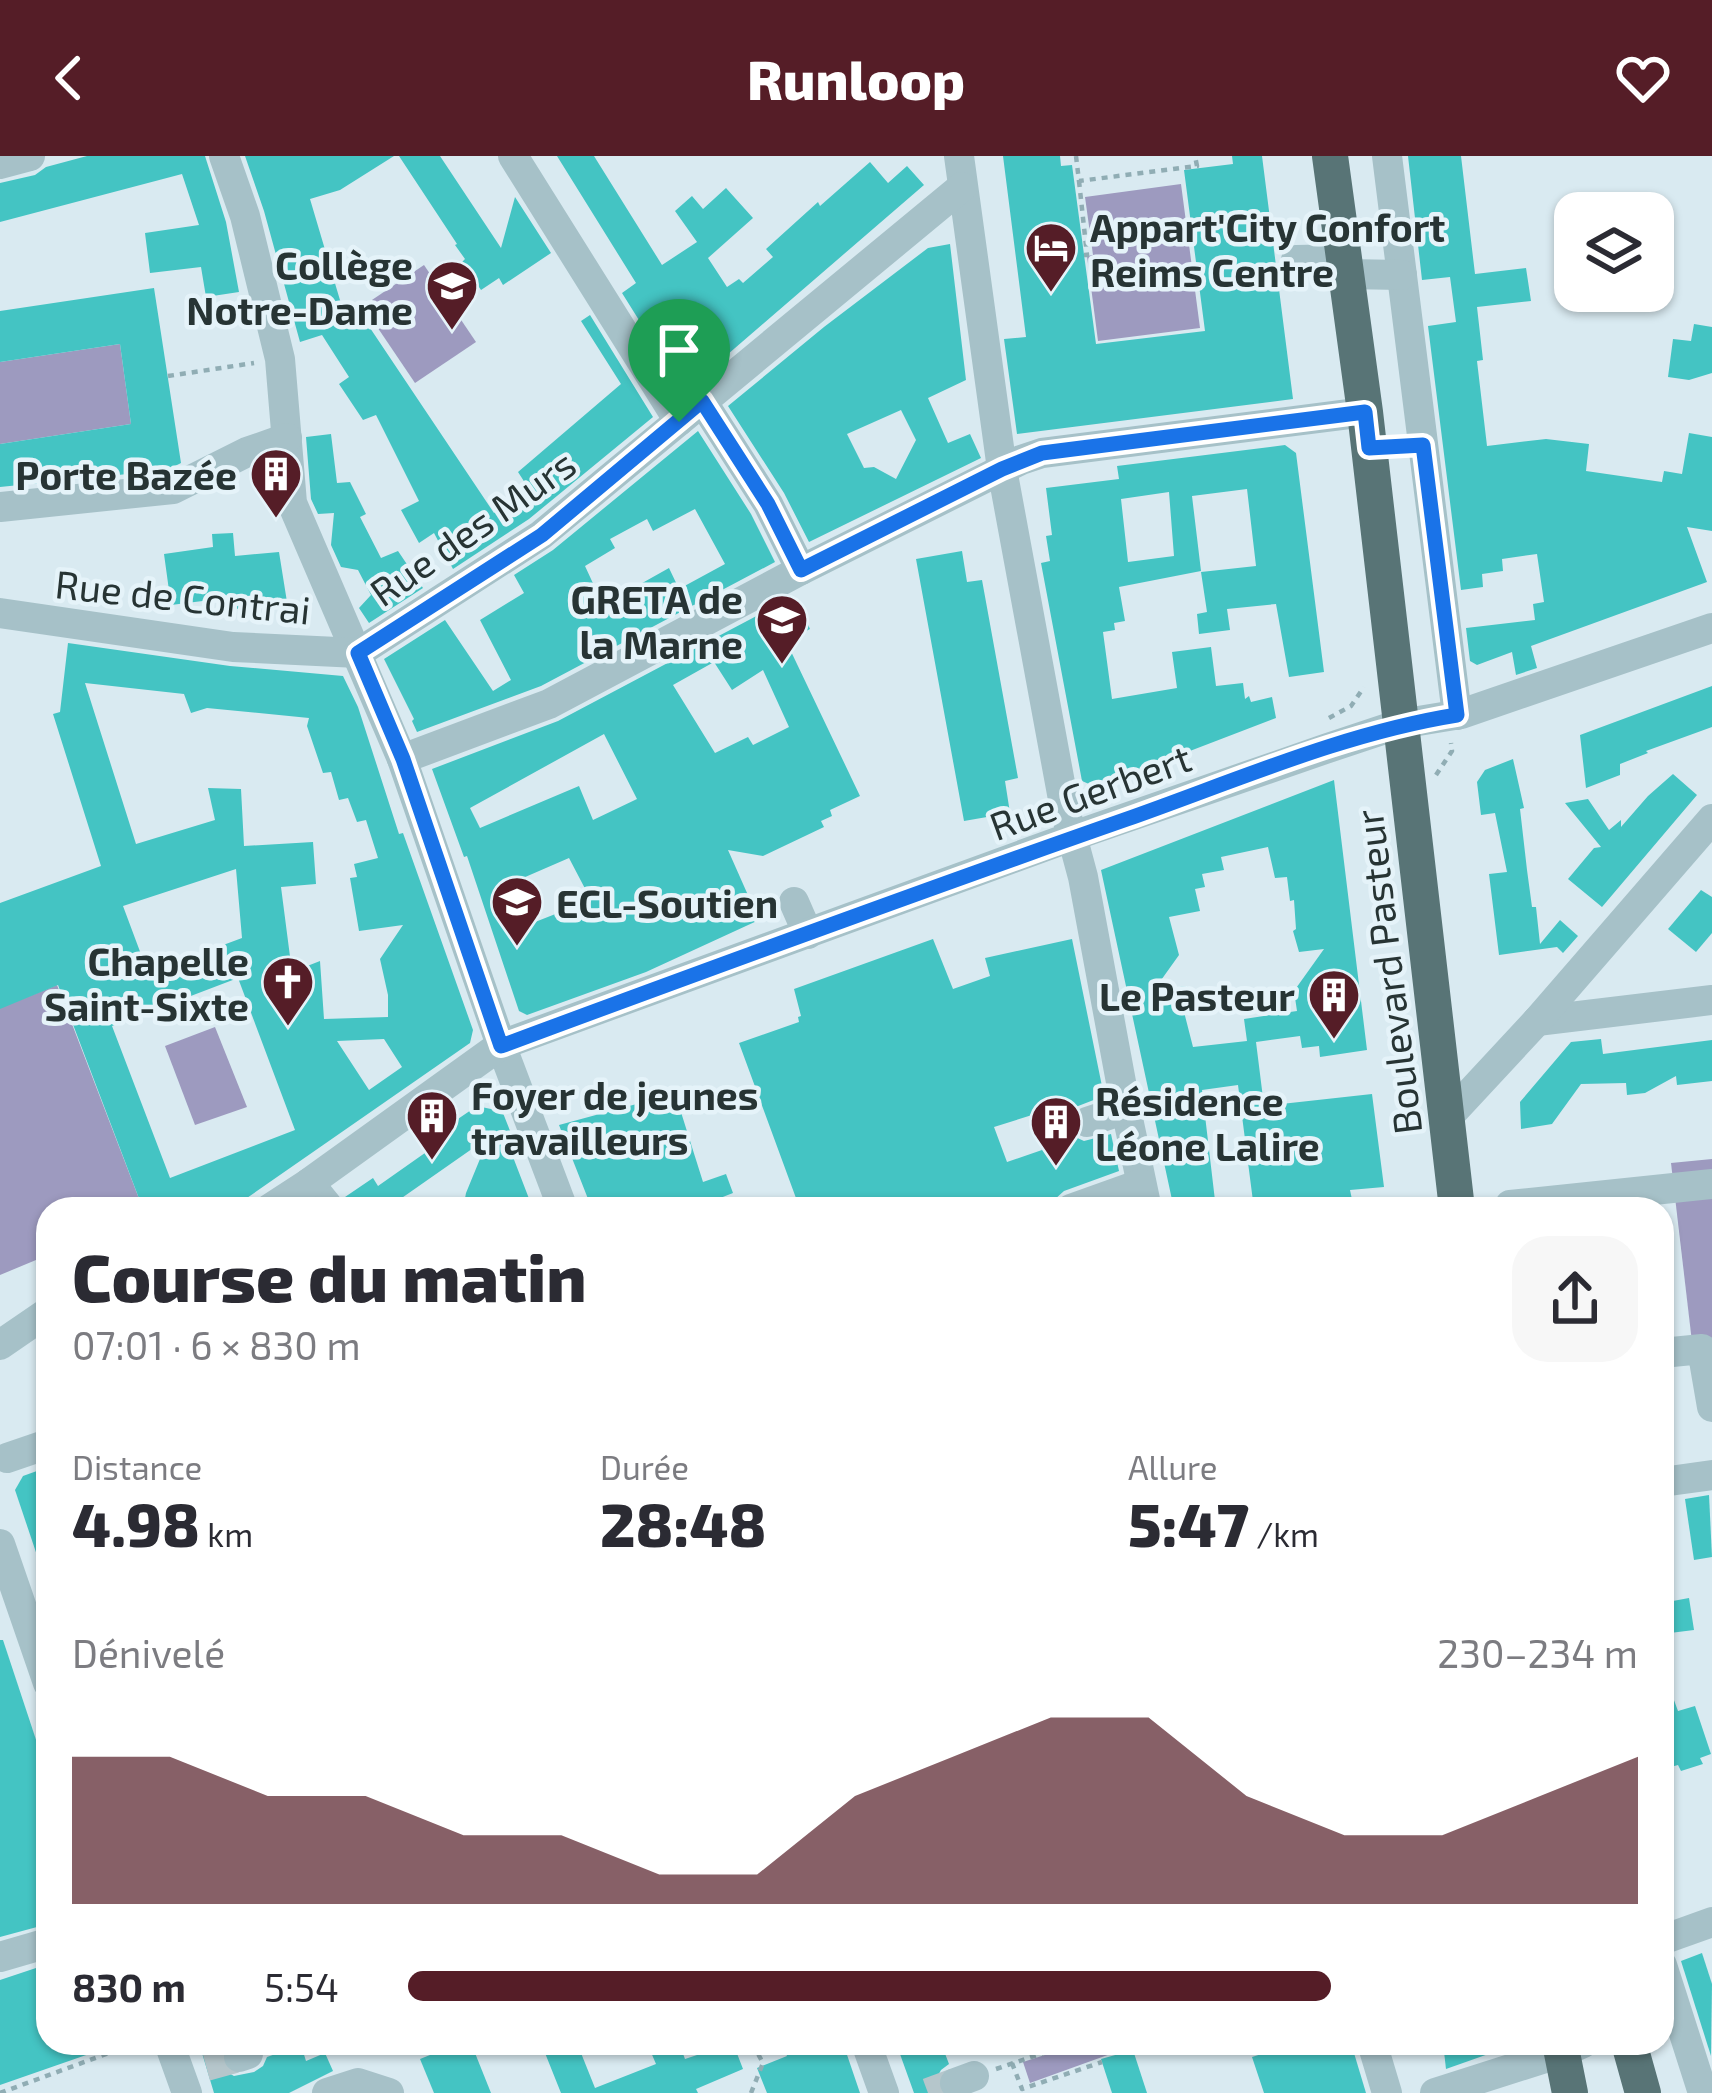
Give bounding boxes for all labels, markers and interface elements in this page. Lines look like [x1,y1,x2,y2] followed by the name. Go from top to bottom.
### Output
[36,45,102,111] icon: back
[1610,45,1676,111] icon: heart
[747,46,965,111] text: Runloop
[1554,192,1674,312] map controls
[1554,192,1674,312] button: layers
[1090,203,1445,295] place label: Appart'City Confort Reims Centre
[1023,220,1079,294] hotel icon: Appart'City Confort Reims Centre
[186,241,413,333] place label: Collège Notre-Dame
[424,258,480,332] school or university icon: Collège Notre-Dame
[628,299,730,422] pin
[646,317,712,383] icon: arrive
[360,439,584,615] street label: Rue des Murs
[248,446,304,520] building icon: Porte Bazée
[15,451,237,498] place label: Porte Bazée
[53,559,313,633] street label: Rue de Contrai
[571,575,743,667] place label: GRETA de la Marne
[754,592,810,666] school or university icon: GRETA de la Marne
[983,733,1197,849] street label: Rue Gerbert
[1344,807,1430,1137] street label: Boulevard Pasteur
[489,874,545,948] school or university icon: ECL-Soutien
[556,879,778,926] place label: ECL-Soutien
[44,937,249,1029] place label: Chapelle Saint-Sixte
[260,954,316,1028] church icon: Chapelle Saint-Sixte
[1306,967,1362,1041] building icon: Le Pasteur
[1099,972,1295,1019] place label: Le Pasteur
[471,1071,759,1163] place label: Foyer de jeunes travailleurs
[1095,1077,1320,1169] place label: Résidence Léone Lalire
[404,1088,460,1162] building icon: Foyer de jeunes travailleurs
[1028,1094,1084,1168] building icon: Résidence Léone Lalire
[72,1236,587,1315] text: Course du matin
[1512,1236,1638,1362] button: share
[72,1321,361,1368] text: 07:01 · 6 × 830 m
[72,1447,202,1487] text: Distance
[600,1447,689,1487] text: Durée
[1128,1447,1217,1487] text: Allure
[72,1487,200,1559] text: 4.98
[600,1487,766,1559] text: 28:48
[1128,1487,1249,1559] text: 5:47
[200,1514,253,1554] text: km
[1249,1514,1319,1554] text: /km
[72,1629,225,1676] text: Dénivelé
[1437,1629,1638,1676] text: 230–234 m
[72,1963,186,2010] text: 830 m
[264,1963,339,2010] text: 5:54

